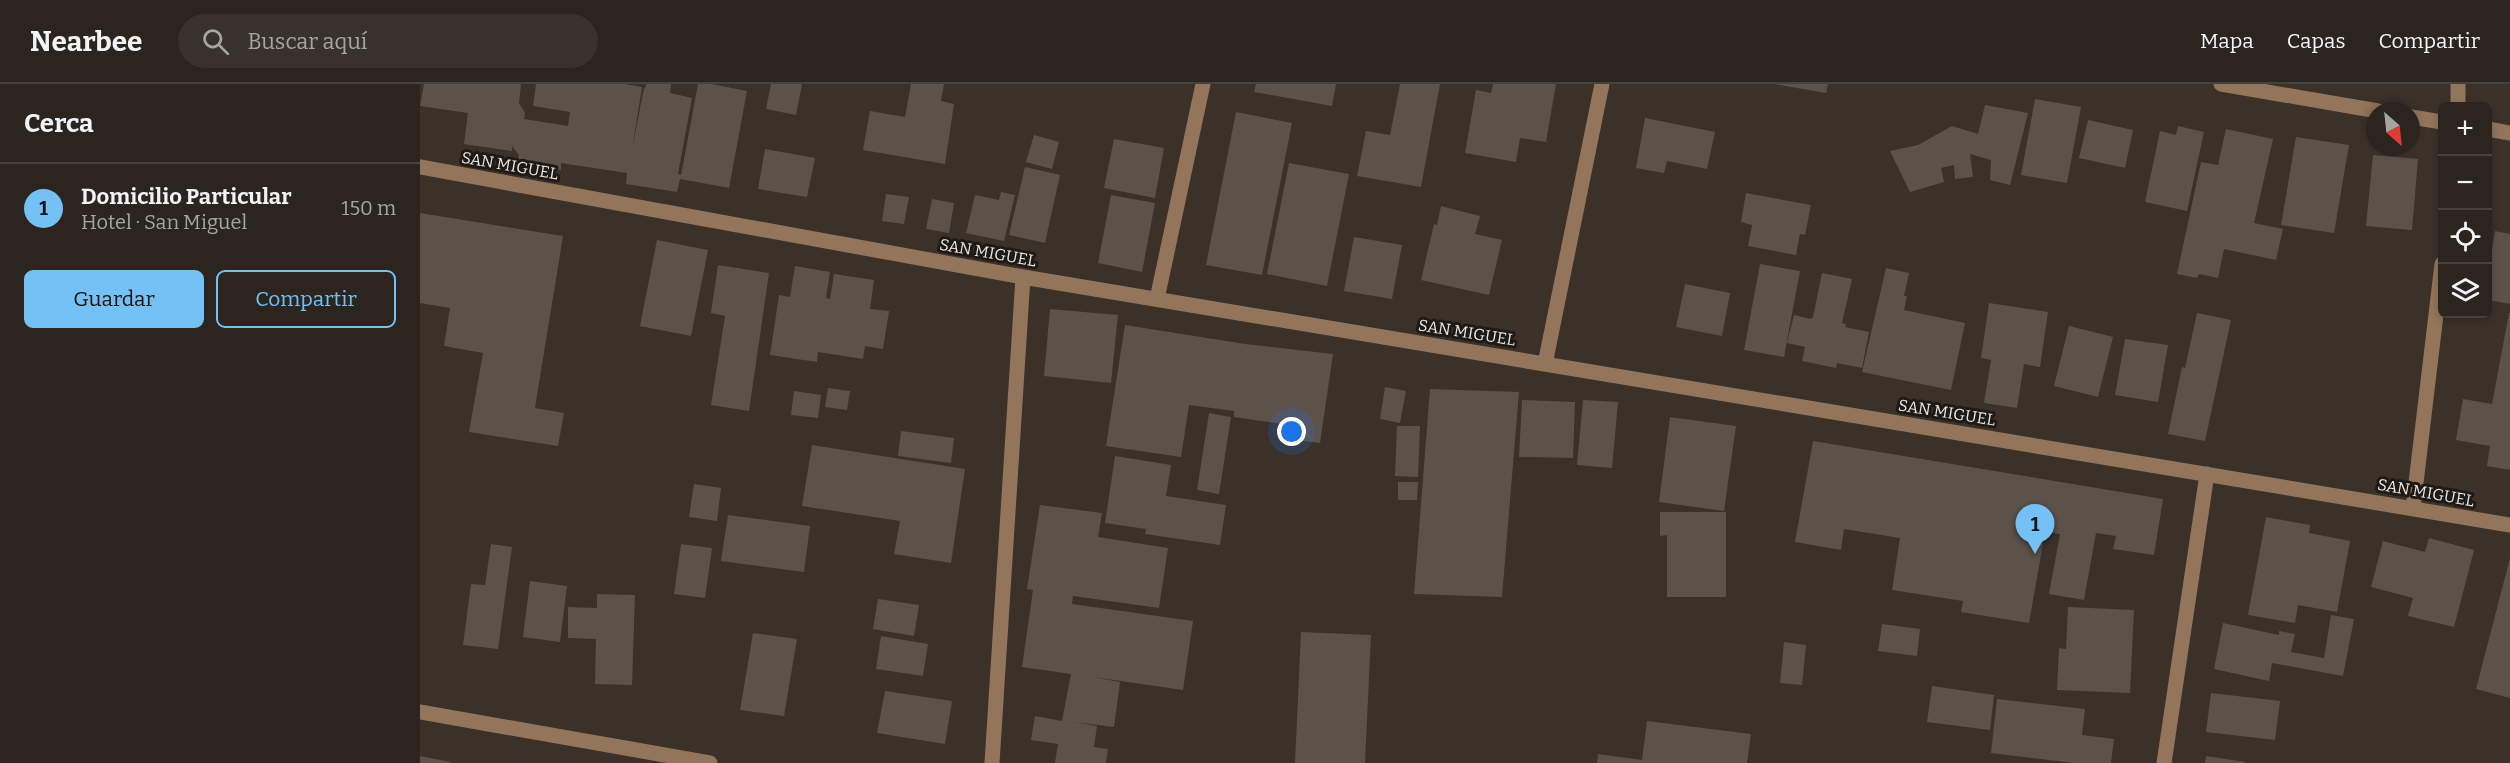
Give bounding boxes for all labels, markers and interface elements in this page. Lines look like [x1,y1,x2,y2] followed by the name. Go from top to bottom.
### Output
[178,14,598,68] search box
[30,25,142,58] text: Nearbee
[199,25,232,58] icon: search
[247,28,367,55] text: Buscar aquí
[2200,28,2254,54] text: Mapa
[2287,28,2345,54] text: Capas
[2378,28,2480,54] text: Compartir
[2366,102,2420,156] north arrow
[2438,102,2492,318] map controls
[2438,102,2492,156] button: +
[24,108,94,139] text: Cerca
[460,148,560,183] street label: SAN MIGUEL
[2438,156,2492,210] button: −
[81,183,292,210] text: Domicilio Particular
[39,196,48,220] text: 1
[341,196,396,220] text: 150 m
[81,210,247,234] text: Hotel · San Miguel
[2438,210,2492,264] button: locate
[938,235,1038,270] street label: SAN MIGUEL
[2438,264,2492,318] button: layers
[24,270,204,328] button: Guardar
[216,270,396,328] button: Compartir
[1417,315,1517,350] street label: SAN MIGUEL
[1897,395,1997,430] street label: SAN MIGUEL
[1277,417,1306,446] your location
[2376,475,2476,510] street label: SAN MIGUEL
[2016,504,2054,554] pin: 1

